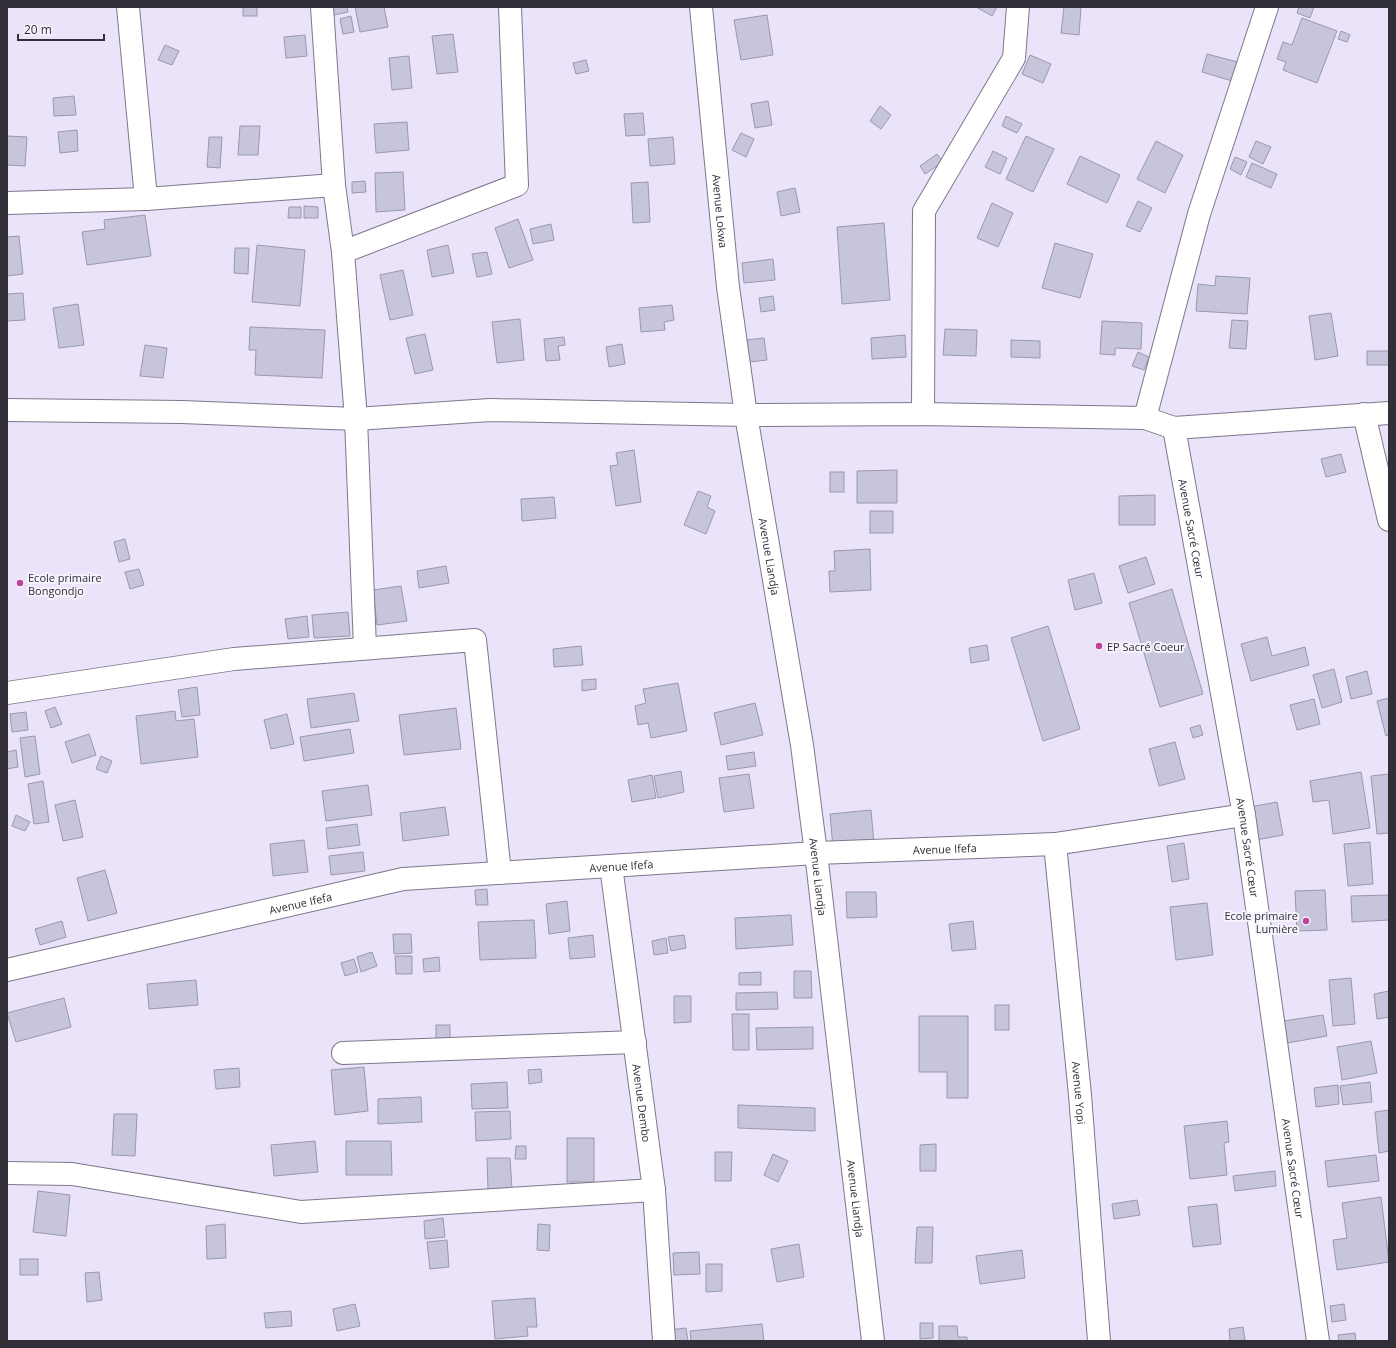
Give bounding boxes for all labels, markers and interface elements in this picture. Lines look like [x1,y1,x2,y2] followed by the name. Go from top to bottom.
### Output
[18,16,104,42] scale bar
[24,21,52,38] text: 20 m
[710,173,732,249] street label: Avenue Lokwa
[1176,477,1209,580] street label: Avenue Sacré Cœur
[756,517,784,596] street label: Avenue Liandja
[28,570,102,598] place label: Ecole primaire Bongondjo
[15,578,25,588] marker: Ecole primaire Bongondjo
[1107,639,1185,654] place label: EP Sacré Coeur
[1094,641,1104,651] marker: EP Sacré Coeur
[1233,796,1263,899] street label: Avenue Sacré Cœur
[807,837,831,916] street label: Avenue Liandja
[913,839,977,857] street label: Avenue Ifefa
[589,856,654,875] street label: Avenue Ifefa
[267,888,333,917] street label: Avenue Ifefa
[1224,908,1298,936] place label: Ecole primaire Lumière
[1301,916,1311,926] marker: Ecole primaire Lumière
[1069,1060,1090,1125] street label: Avenue Yopi
[630,1063,655,1143] street label: Avenue Dembo
[1279,1117,1308,1220] street label: Avenue Sacré Cœur
[844,1159,868,1238] street label: Avenue Liandja

